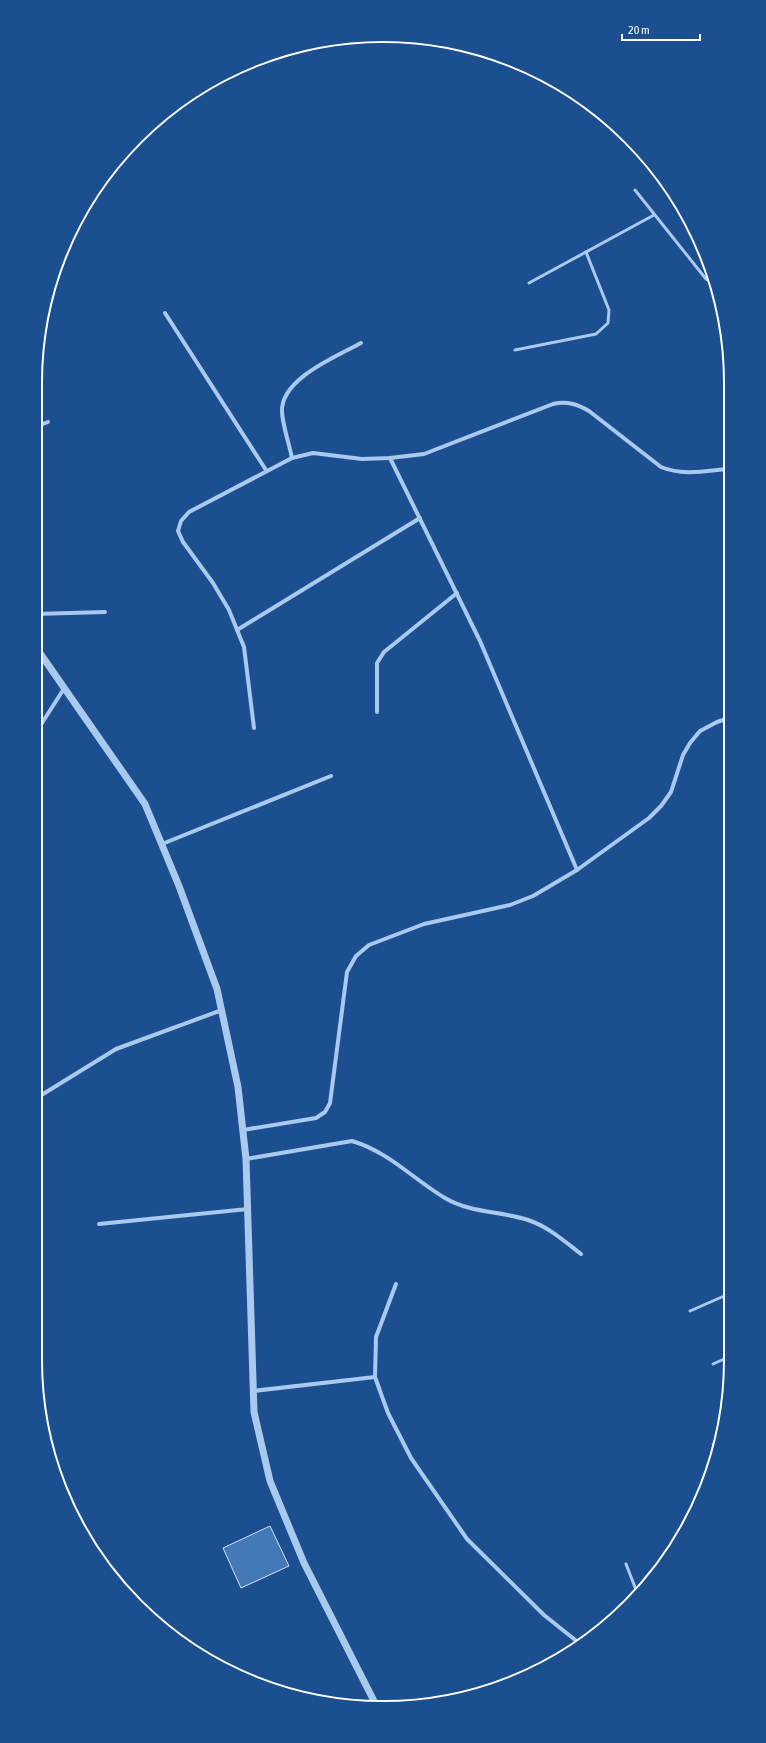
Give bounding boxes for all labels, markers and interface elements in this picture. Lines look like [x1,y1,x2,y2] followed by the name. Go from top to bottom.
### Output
[622,16,700,42] scale bar
[628,23,650,37] text: 20 m

